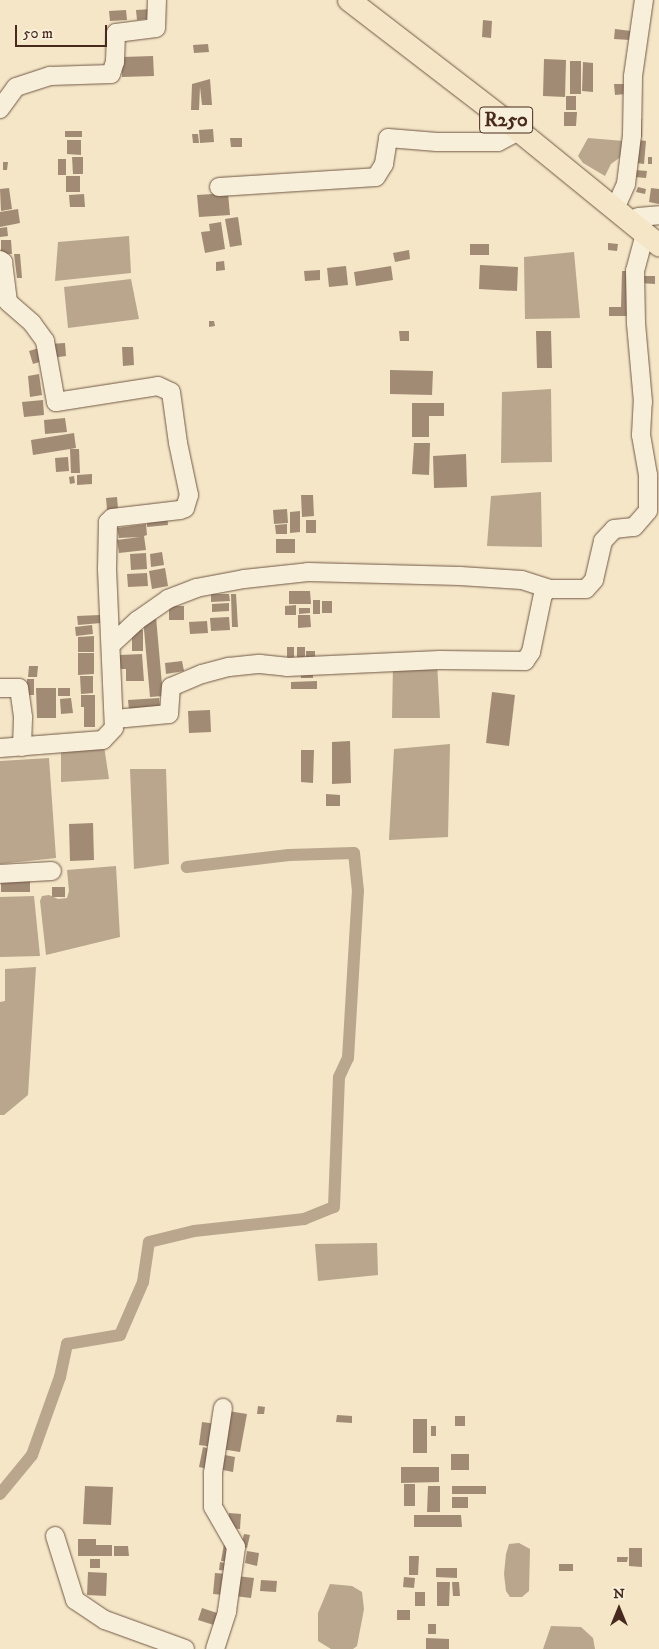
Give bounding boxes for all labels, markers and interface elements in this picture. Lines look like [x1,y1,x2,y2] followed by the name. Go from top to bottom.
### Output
[18,15,110,47] scale bar
[23,24,53,43] text: 50 m
[478,102,534,138] road number: R250
[594,1584,644,1634] north arrow
[613,1585,625,1603] text: N

